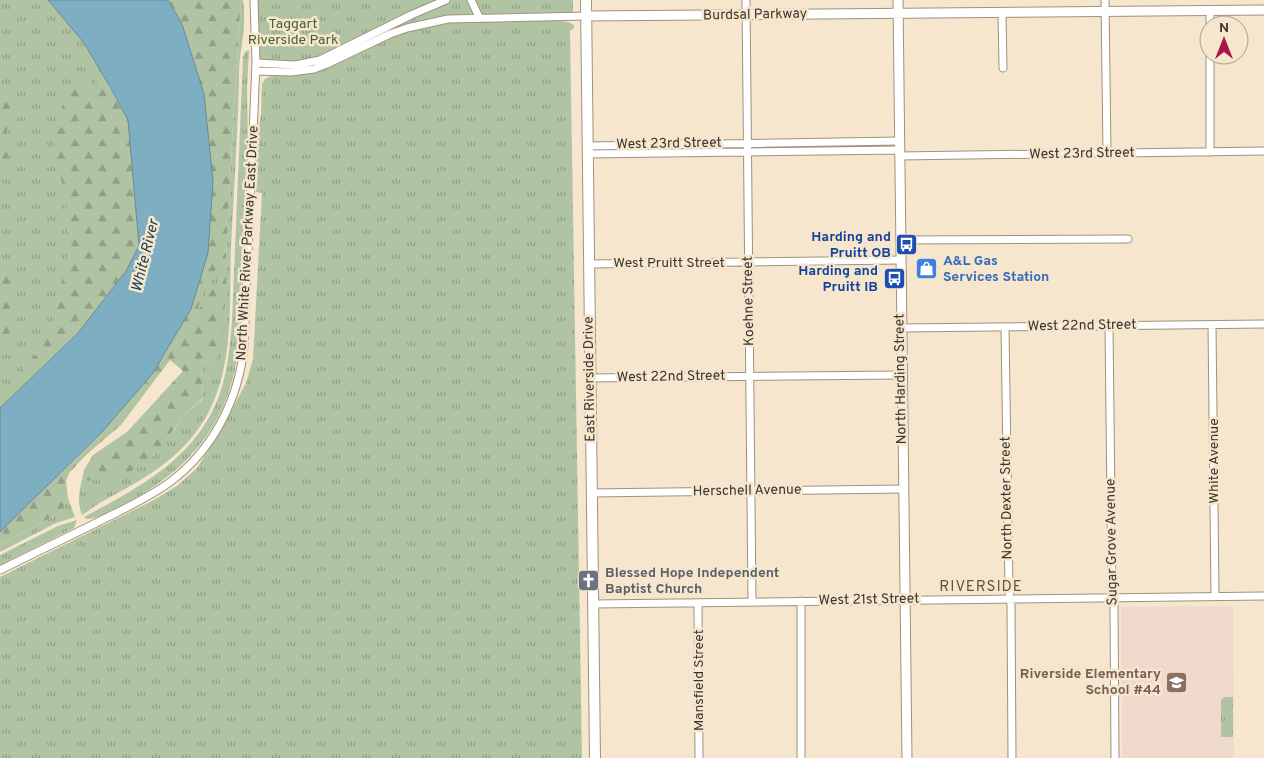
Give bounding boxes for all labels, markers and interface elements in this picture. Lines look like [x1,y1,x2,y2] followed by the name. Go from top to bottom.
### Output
[703,6,807,24] street label: Burdsal Parkway
[1199,15,1249,65] north arrow
[248,16,338,49] park label: Taggart Riverside Park
[1219,20,1229,37] text: N
[233,125,263,361] street label: North White River Parkway East Drive
[616,135,722,153] street label: West 23rd Street
[1029,145,1135,163] street label: West 23rd Street
[128,216,164,294] water label: White River
[811,229,891,262] place label: Harding and Pruitt OB
[895,233,919,257] bus stop icon: Harding and Pruitt OB
[943,253,1049,286] place label: A&L Gas Services Station
[613,255,725,272] street label: West Pruitt Street
[740,256,758,346] street label: Koehne Street
[915,257,939,281] shop icon: A&L Gas Services Station
[798,263,878,296] place label: Harding and Pruitt IB
[882,267,906,291] bus stop icon: Harding and Pruitt IB
[891,313,911,445] street label: North Harding Street
[580,316,600,442] street label: East Riverside Drive
[1027,317,1137,335] street label: West 22nd Street
[616,368,726,386] street label: West 22nd Street
[1206,418,1223,504] street label: White Avenue
[997,436,1017,560] street label: North Dexter Street
[1102,478,1122,606] street label: Sugar Grove Avenue
[692,482,802,500] street label: Herschell Avenue
[605,565,779,598] place label: Blessed Hope Independent Baptist Church
[577,569,601,593] church icon: Blessed Hope Independent Baptist Church
[939,578,1023,597] district label: RIVERSIDE
[818,591,920,609] street label: West 21st Street
[691,629,708,731] street label: Mansfield Street
[1020,666,1161,699] place label: Riverside Elementary School #44
[1165,670,1189,694] school or university icon: Riverside Elementary School #44

